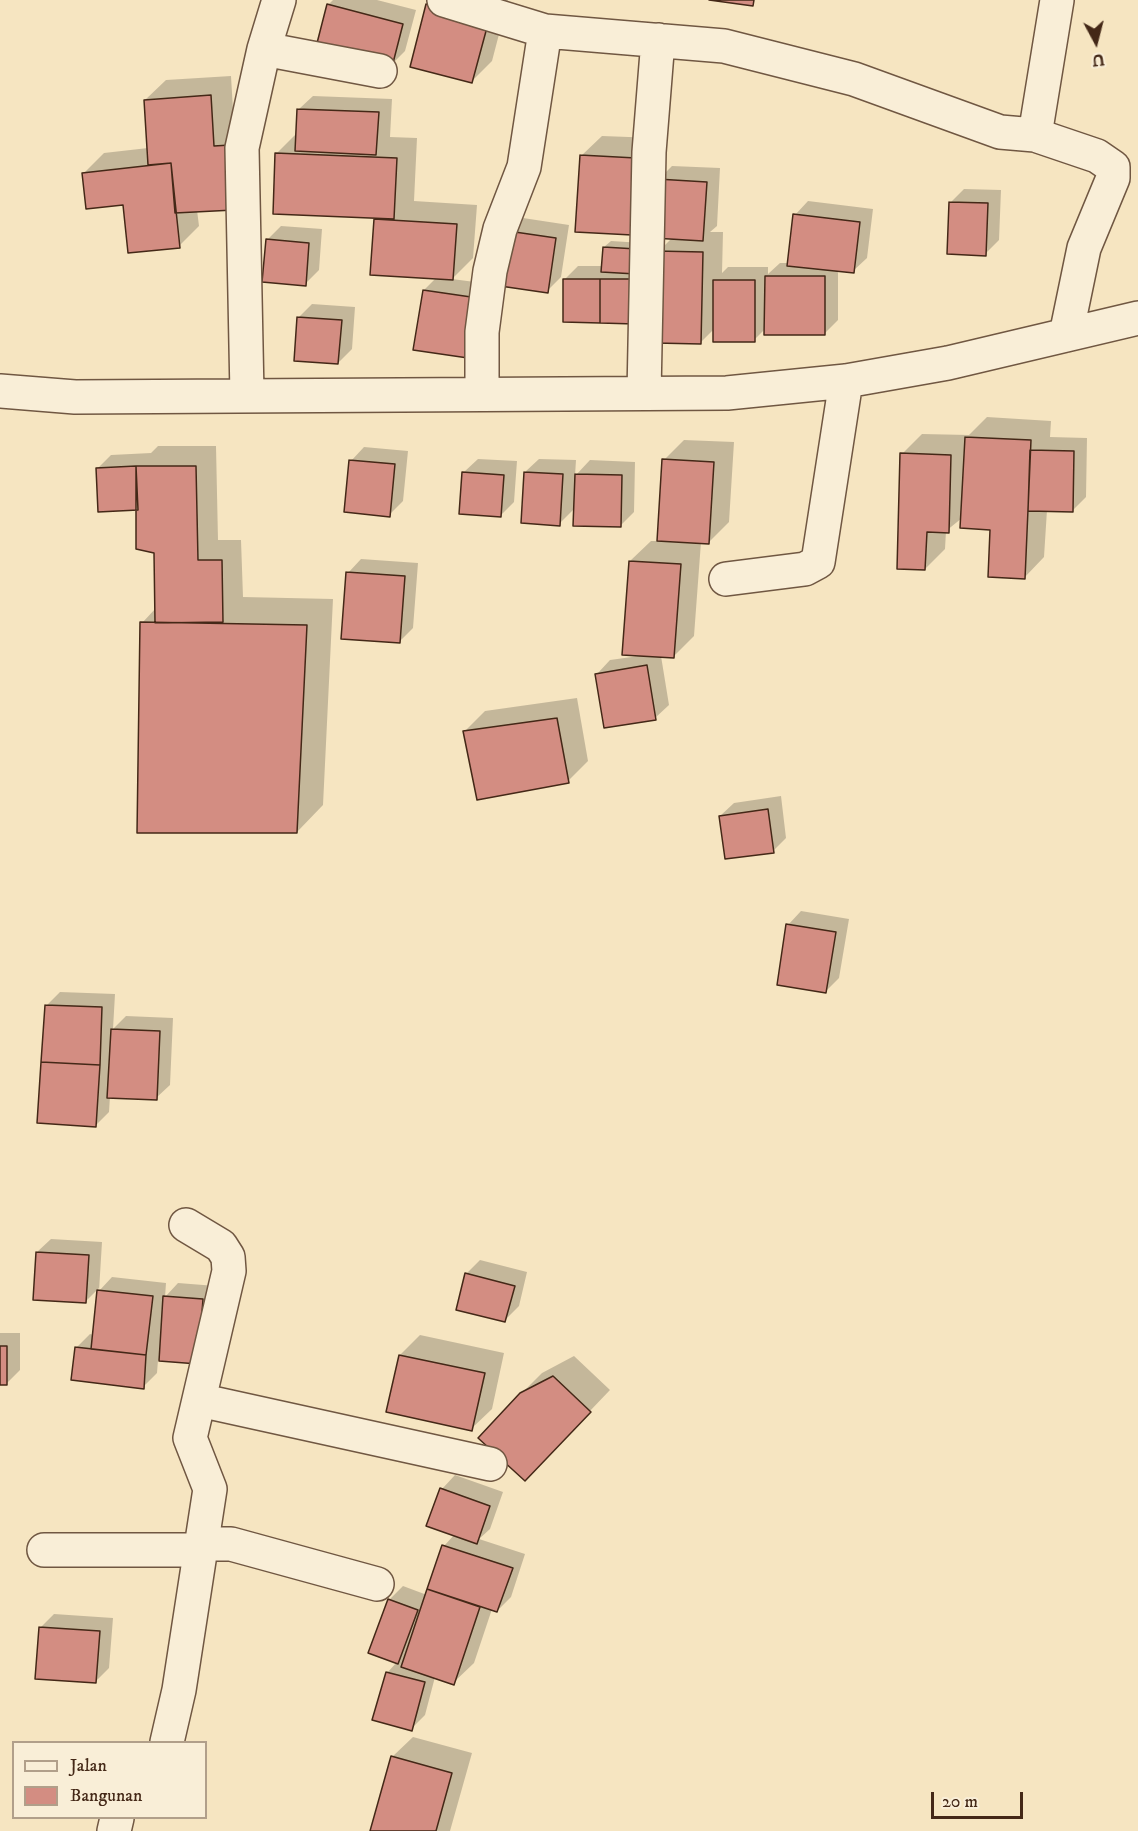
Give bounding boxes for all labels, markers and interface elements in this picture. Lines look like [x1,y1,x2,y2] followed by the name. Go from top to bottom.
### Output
[1066,12,1126,72] north arrow
[1091,49,1106,71] text: U
[12,1741,207,1819] legend
[70,1755,107,1777] text: Jalan
[934,1780,1026,1818] scale bar
[70,1785,142,1807] text: Bangunan
[942,1791,978,1813] text: 20 m

